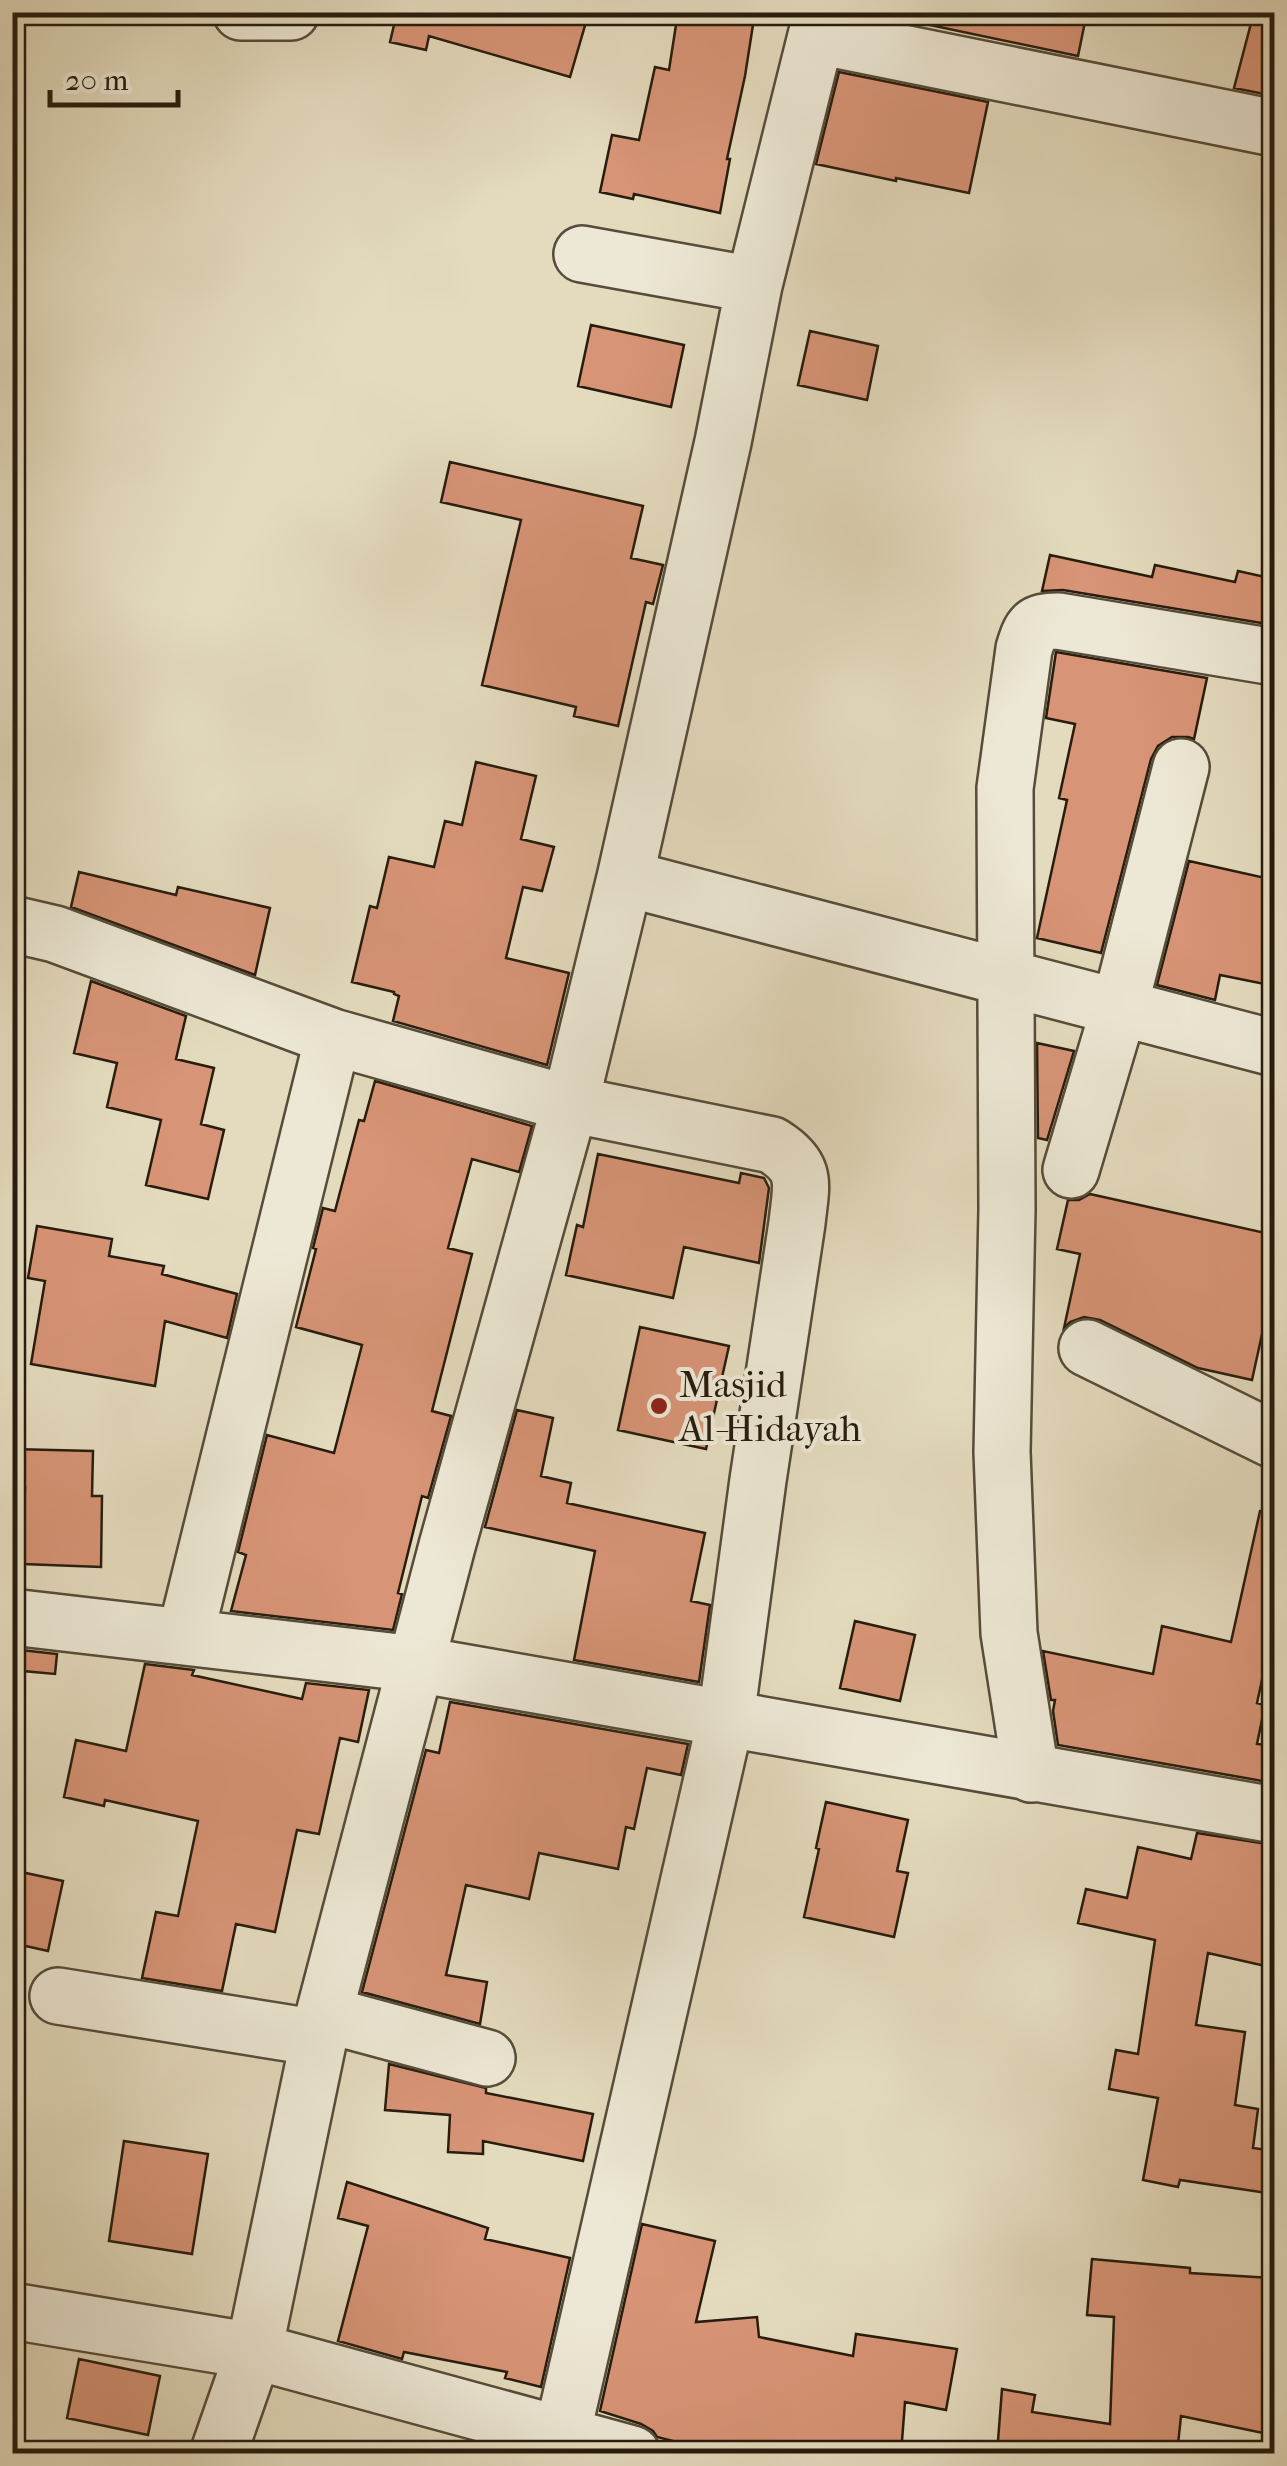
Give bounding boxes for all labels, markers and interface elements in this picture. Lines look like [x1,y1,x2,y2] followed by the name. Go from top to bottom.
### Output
[50,45,178,107] scale bar
[65,63,128,98] text: 20 m
[677,1362,861,1451] place label: Masjid Al-Hidayah
[648,1395,670,1417] marker: Masjid Al-Hidayah

